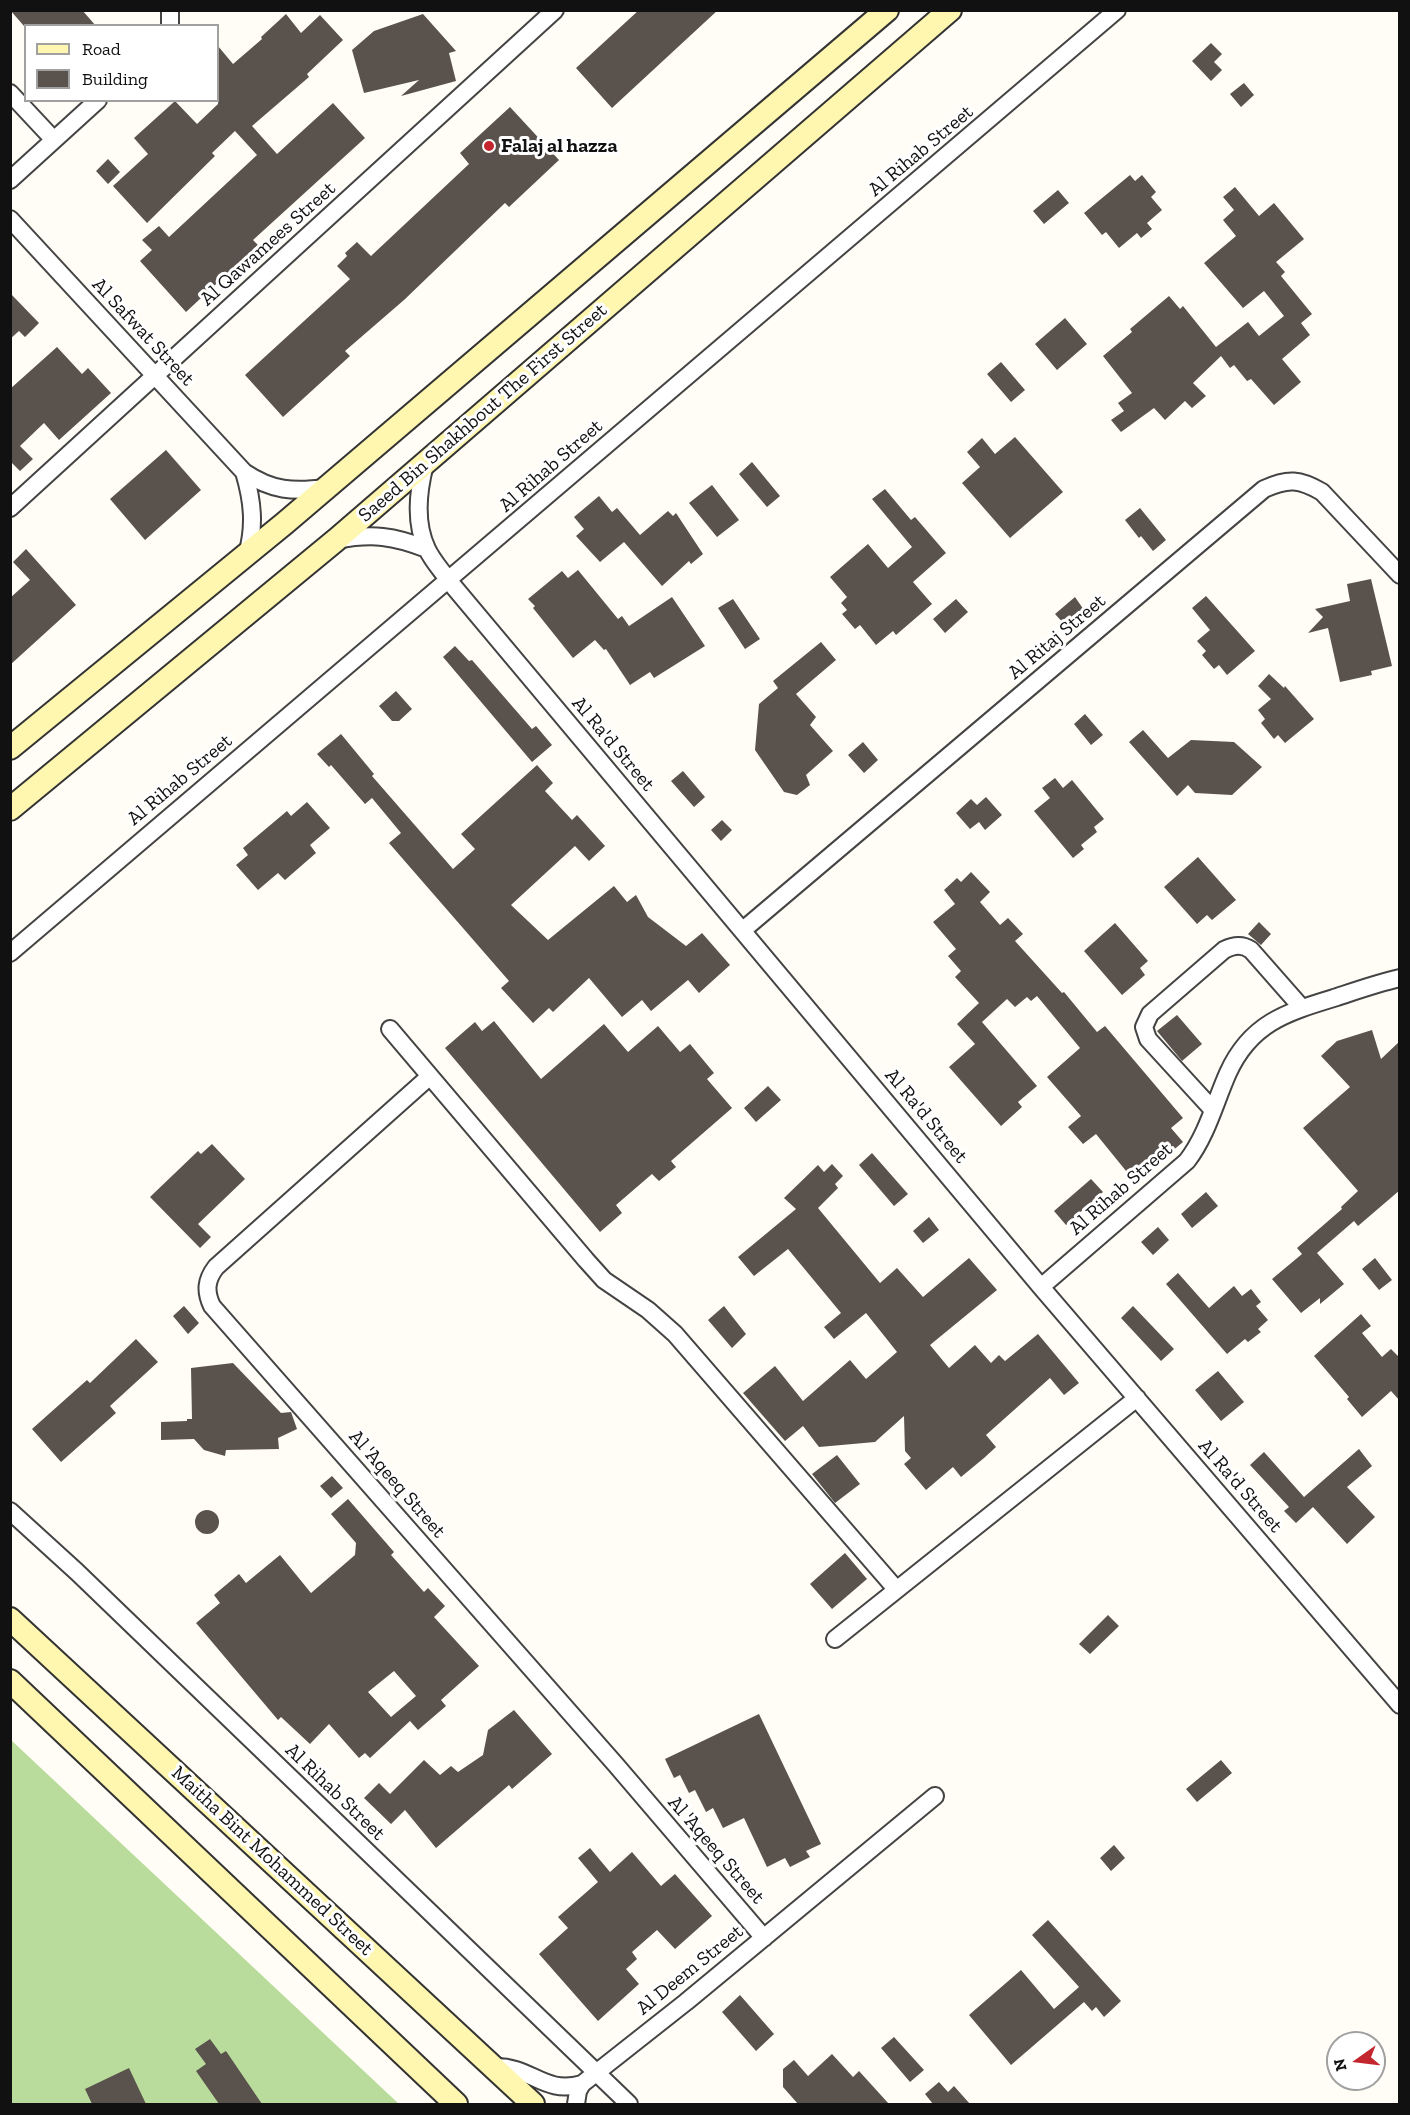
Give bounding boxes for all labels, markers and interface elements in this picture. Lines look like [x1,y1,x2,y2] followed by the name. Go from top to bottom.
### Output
[24,24,219,102] legend
[82,38,121,60] text: Road
[82,68,148,90] text: Building
[864,100,978,202] street label: Al Rihab Street
[501,134,618,158] place label: Falaj al hazza
[482,139,496,153] marker: Falaj al hazza
[195,177,341,311] street label: Al Qawamees Street
[87,273,199,391] street label: Al Safwat Street
[354,298,612,528] street label: Saeed Bin Shakhbout The First Street
[494,414,608,518] street label: Al Rihab Street
[1003,589,1111,685] street label: Al Ritaj Street
[566,692,660,796] street label: Al Ra'd Street
[123,729,237,831] street label: Al Rihab Street
[879,1064,973,1168] street label: Al Ra'd Street
[1064,1137,1178,1241] street label: Al Rihab Street
[344,1425,450,1543] street label: Al 'Aqeeq Street
[1193,1434,1287,1538] street label: Al Ra'd Street
[280,1738,390,1846] street label: Al Rihab Street
[166,1761,378,1961] street label: Maitha Bint Mohammed Street
[663,1791,769,1909] street label: Al 'Aqeeq Street
[632,1920,748,2020] street label: Al Deem Street
[1326,2031,1386,2091] north arrow
[1329,2057,1351,2073] text: N

